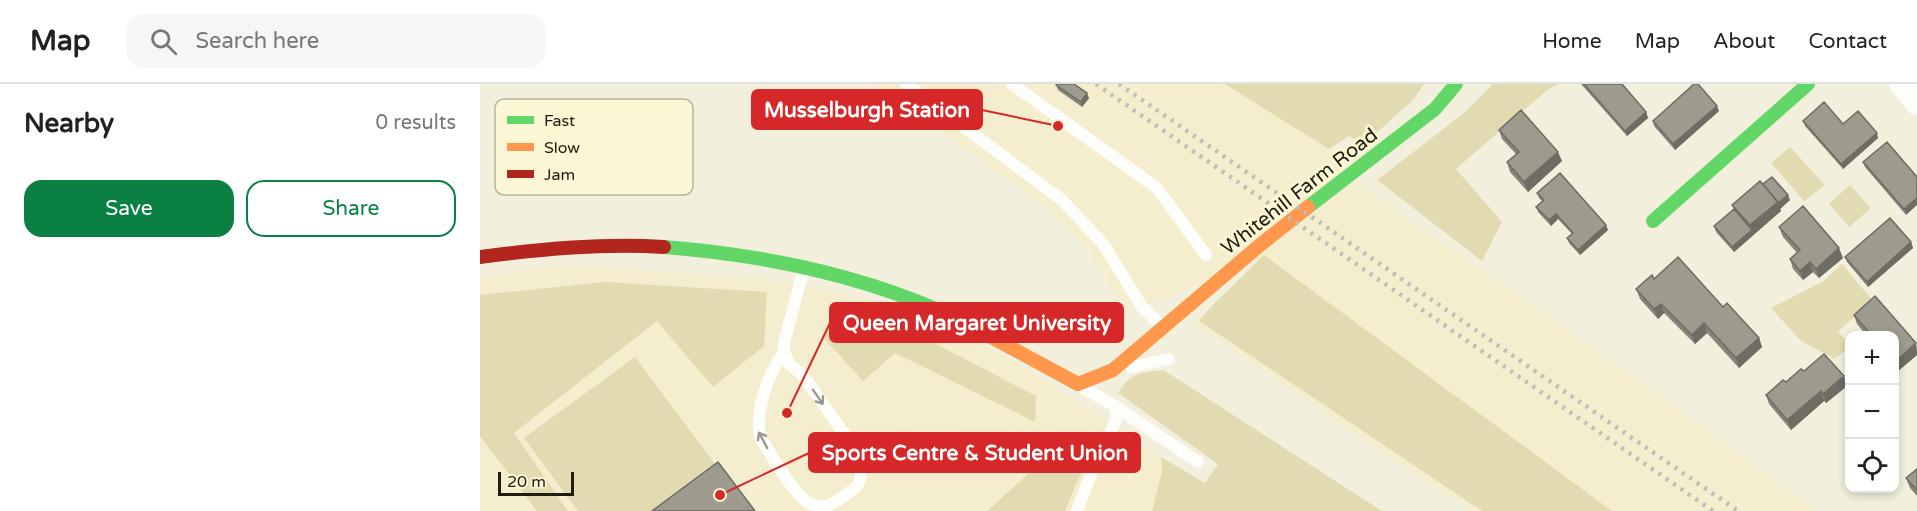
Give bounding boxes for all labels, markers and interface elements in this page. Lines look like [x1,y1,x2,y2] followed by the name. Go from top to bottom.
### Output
[126,14,546,68] search box
[30,24,90,58] text: Map
[147,25,180,58] icon: search
[195,28,319,54] text: Search here
[1542,29,1602,54] text: Home
[1635,29,1680,54] text: Map
[1713,29,1775,54] text: About
[1808,29,1887,54] text: Contact
[752,90,982,129] callout: Musselburgh Station
[764,98,970,123] text: Musselburgh Station
[495,99,693,195] legend
[24,108,114,139] text: Nearby
[376,111,456,135] text: 0 results
[544,111,575,131] text: Fast
[1217,123,1383,260] street label: Whitehill Farm Road
[544,138,580,158] text: Slow
[544,165,575,185] text: Jam
[24,180,234,237] button: Save
[246,180,456,237] button: Share
[830,303,1123,342] callout: Queen Margaret University
[843,311,1112,336] text: Queen Margaret University
[1845,331,1899,493] map controls
[1845,331,1899,385] button: +
[1845,385,1899,439] button: −
[812,388,824,404] one-way arrow
[757,432,769,449] one-way arrow
[809,433,1140,472] callout: Sports Centre & Student Union
[1845,439,1899,493] button: locate
[822,441,1128,466] text: Sports Centre & Student Union
[498,469,574,496] scale bar
[507,472,546,492] text: 20 m

